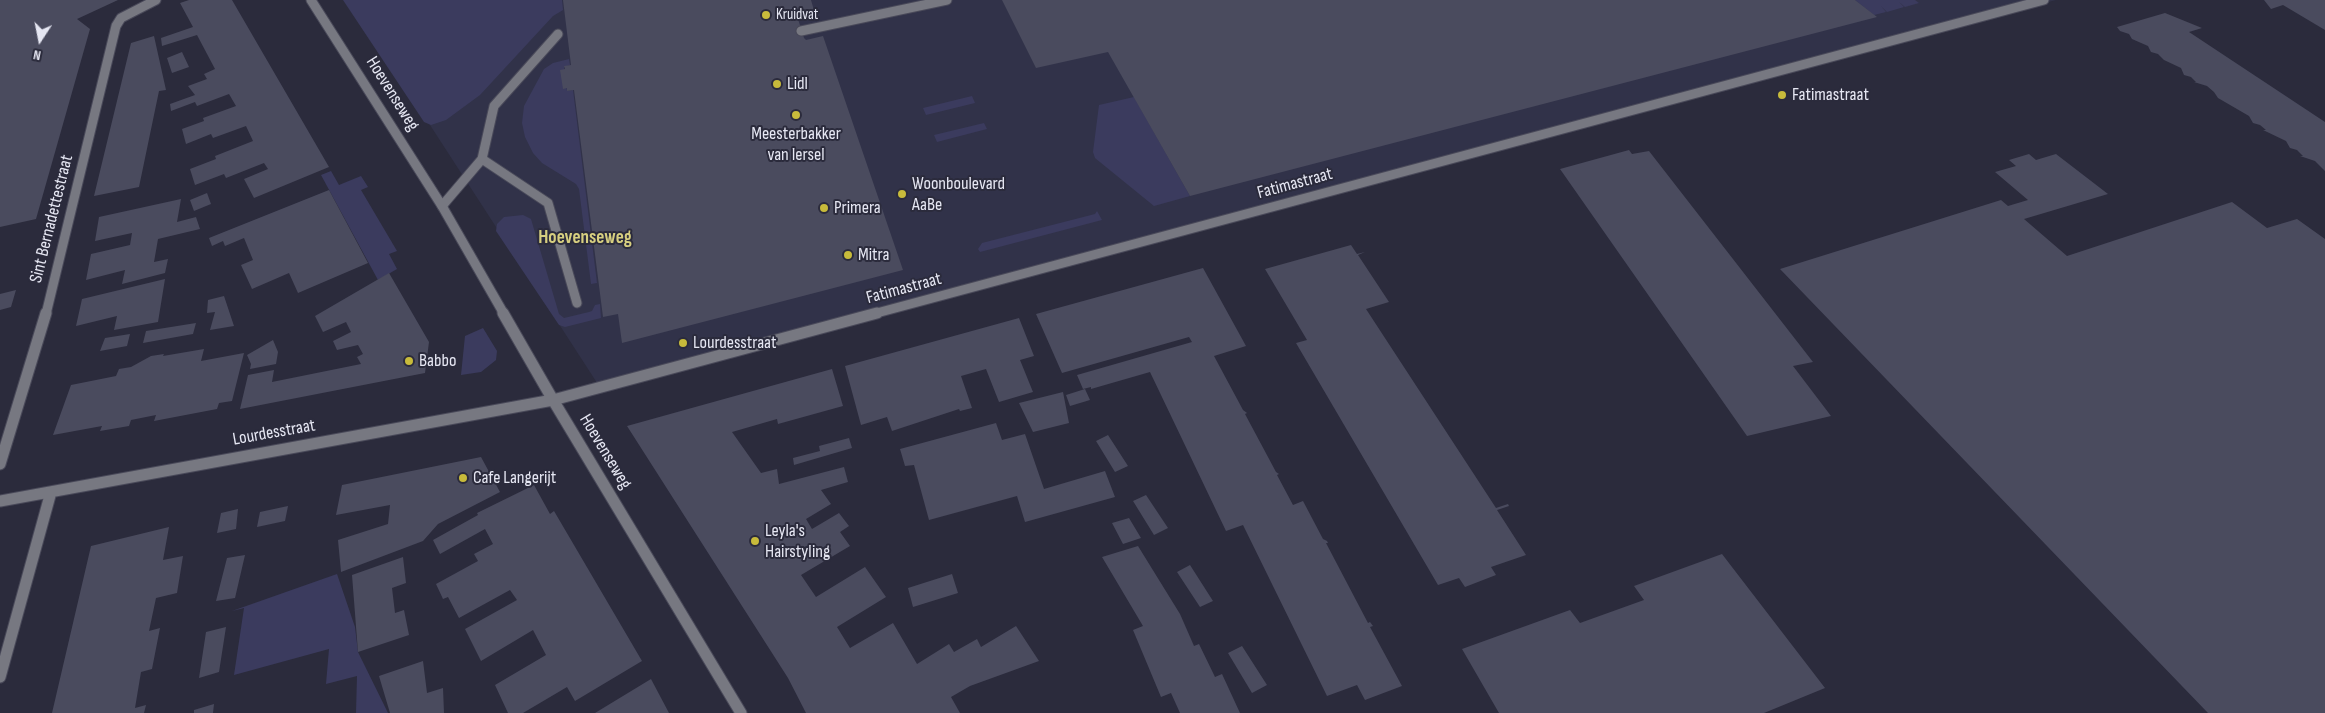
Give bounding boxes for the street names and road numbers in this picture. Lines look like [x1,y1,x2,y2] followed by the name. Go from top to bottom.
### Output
[361,53,423,135] street label: Hoevenseweg
[26,153,78,285] street label: Sint Bernadettestraat
[1255,164,1335,204] street label: Fatimastraat
[864,269,944,309] street label: Fatimastraat
[574,411,636,493] street label: Hoevenseweg
[231,415,317,451] street label: Lourdesstraat

